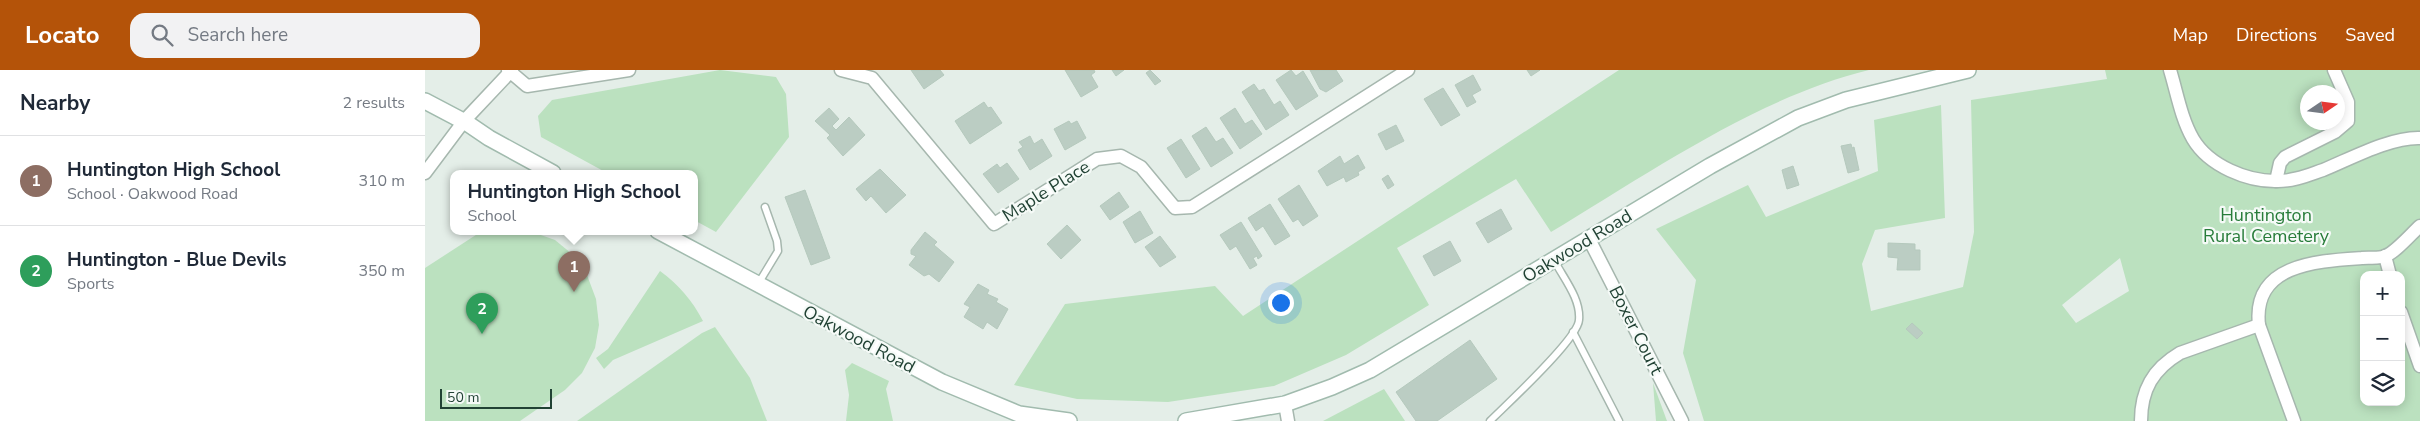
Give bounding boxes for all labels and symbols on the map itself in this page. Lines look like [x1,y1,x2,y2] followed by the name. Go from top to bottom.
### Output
[2300,85,2345,130] north arrow
[998,155,1094,227] street label: Maple Place
[2203,203,2330,248] park label: Huntington Rural Cemetery
[1518,204,1636,288] street label: Oakwood Road
[558,251,590,292] pin: 1
[1603,281,1669,379] street label: Boxer Court
[1268,290,1294,316] your location
[466,293,498,334] pin: 2
[799,299,919,379] street label: Oakwood Road
[440,386,553,409] scale bar

